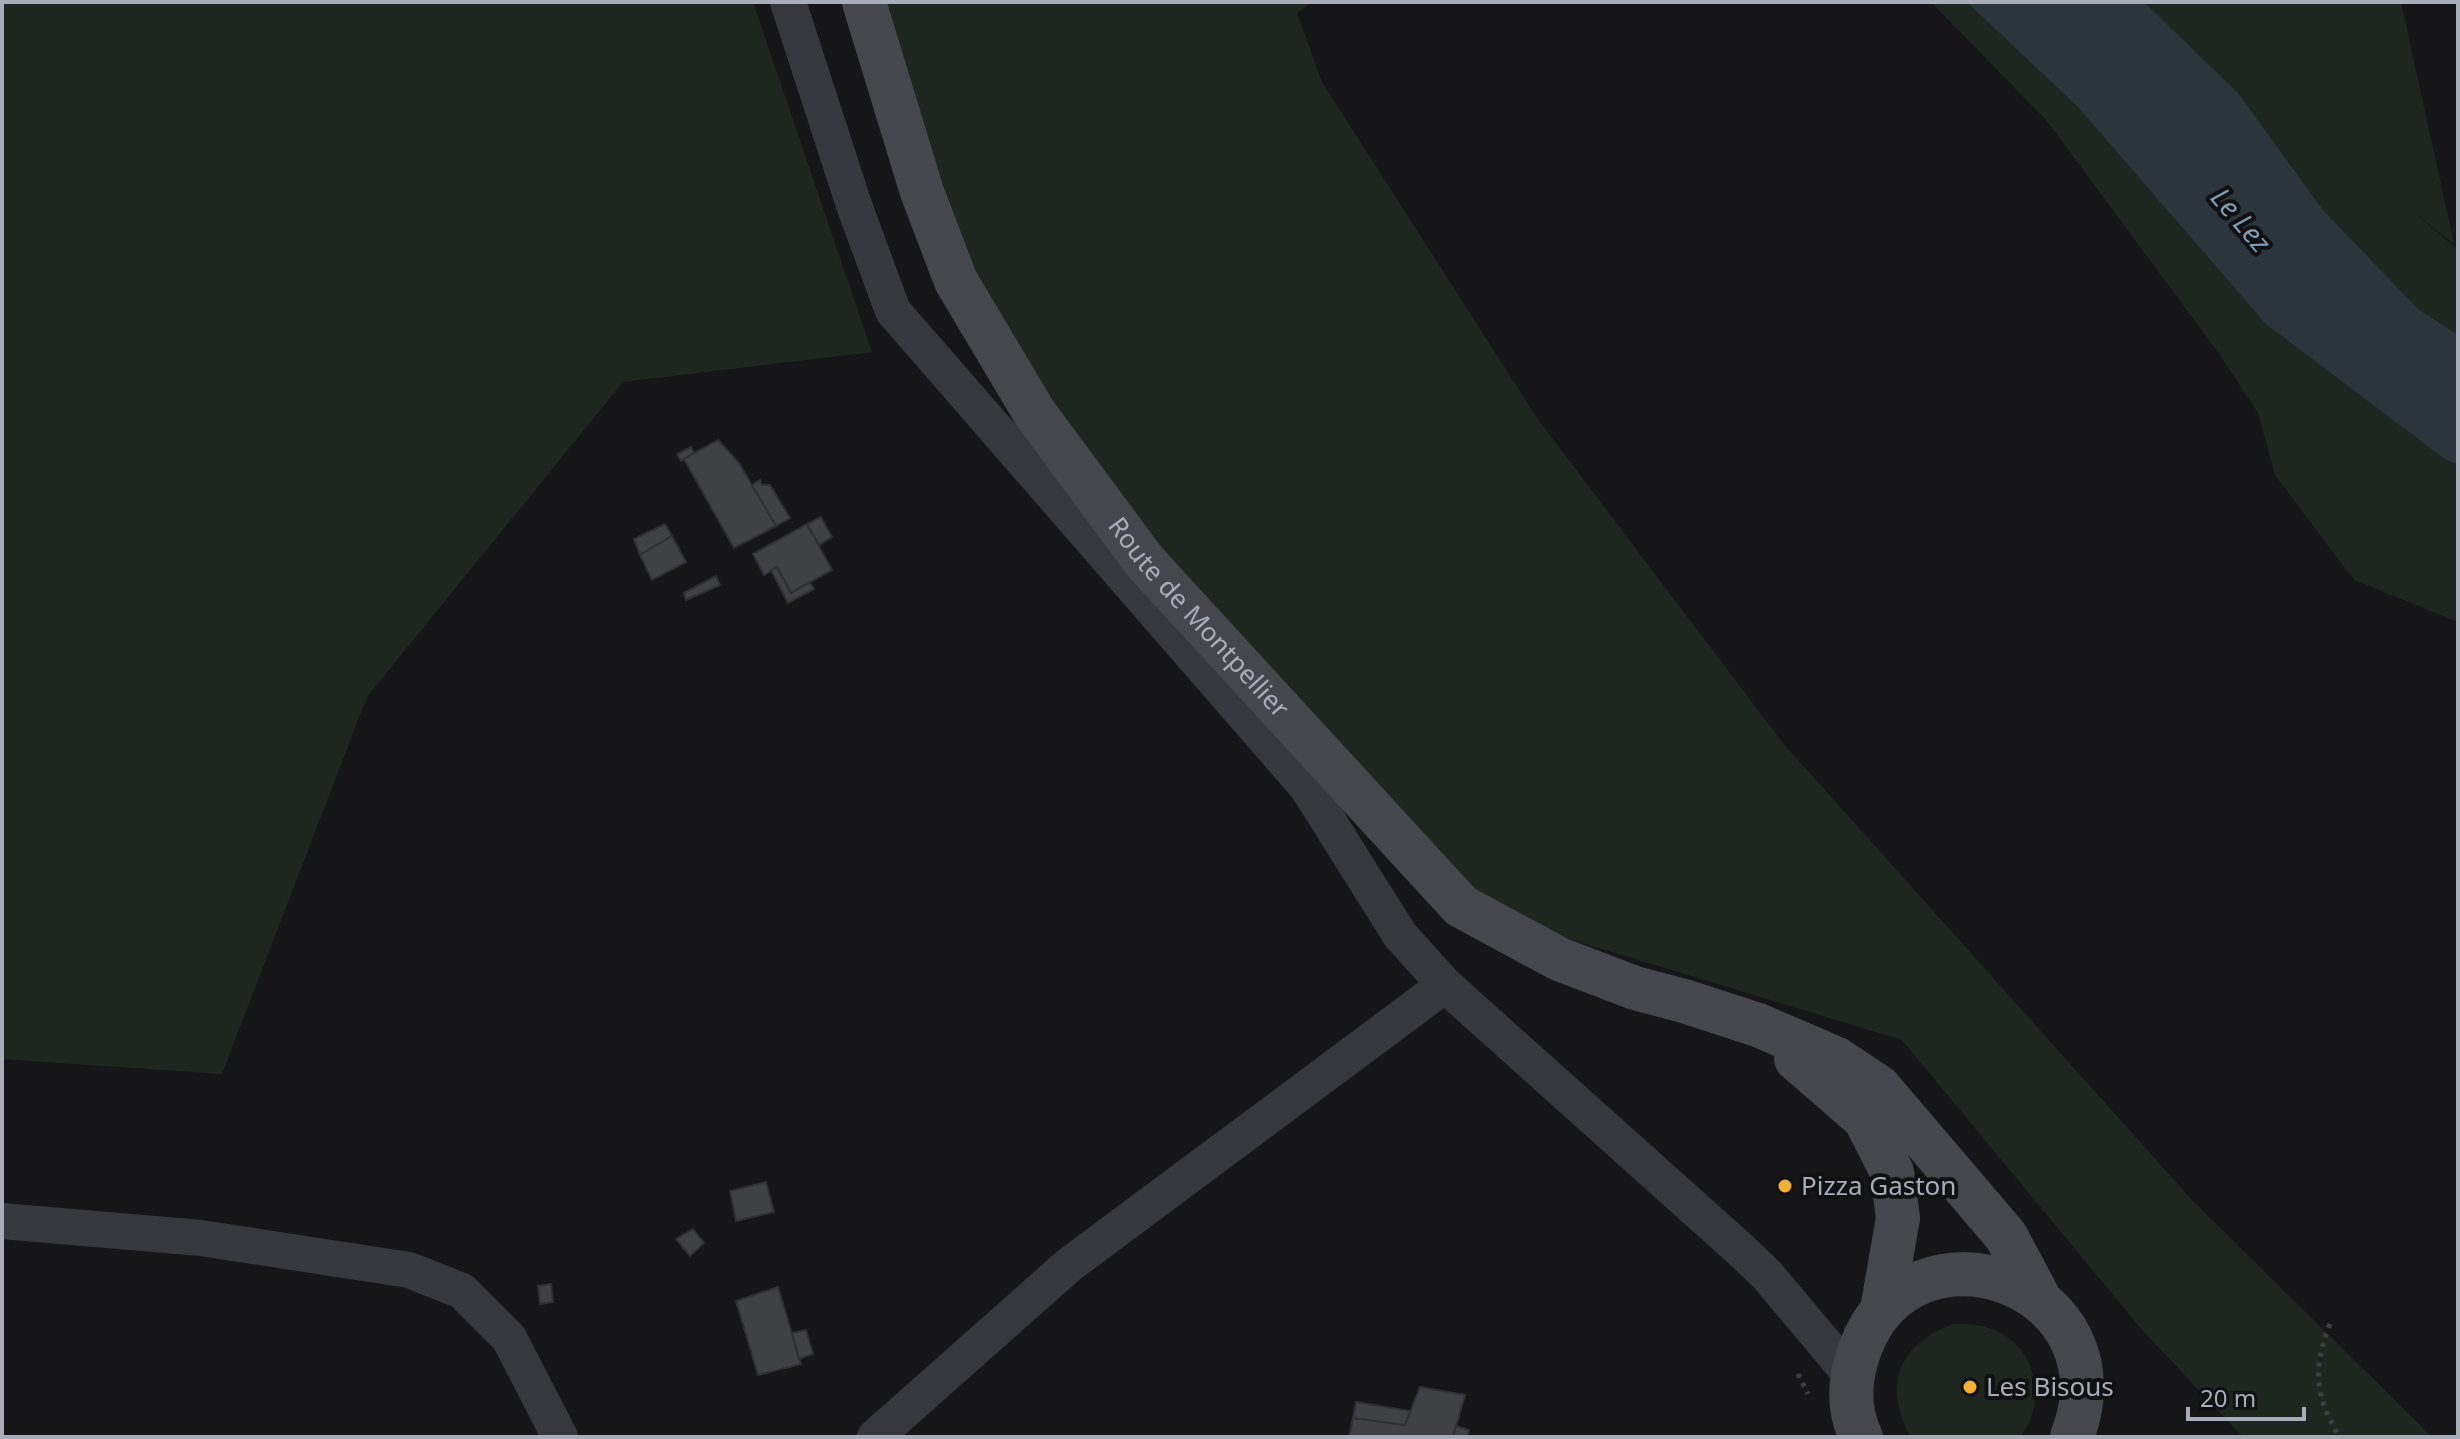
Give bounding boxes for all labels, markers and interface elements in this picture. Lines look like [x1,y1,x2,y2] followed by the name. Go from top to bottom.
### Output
[2203,179,2281,260] water label: Le Lez
[1101,509,1298,725] street label: Route de Montpellier
[1801,1167,1956,1203] place label: Pizza Gaston
[1776,1177,1794,1195] marker: Pizza Gaston
[1986,1368,2114,1404] place label: Les Bisous
[2188,1371,2304,1421] scale bar
[1961,1378,1979,1396] marker: Les Bisous
[2200,1381,2256,1414] text: 20 m

